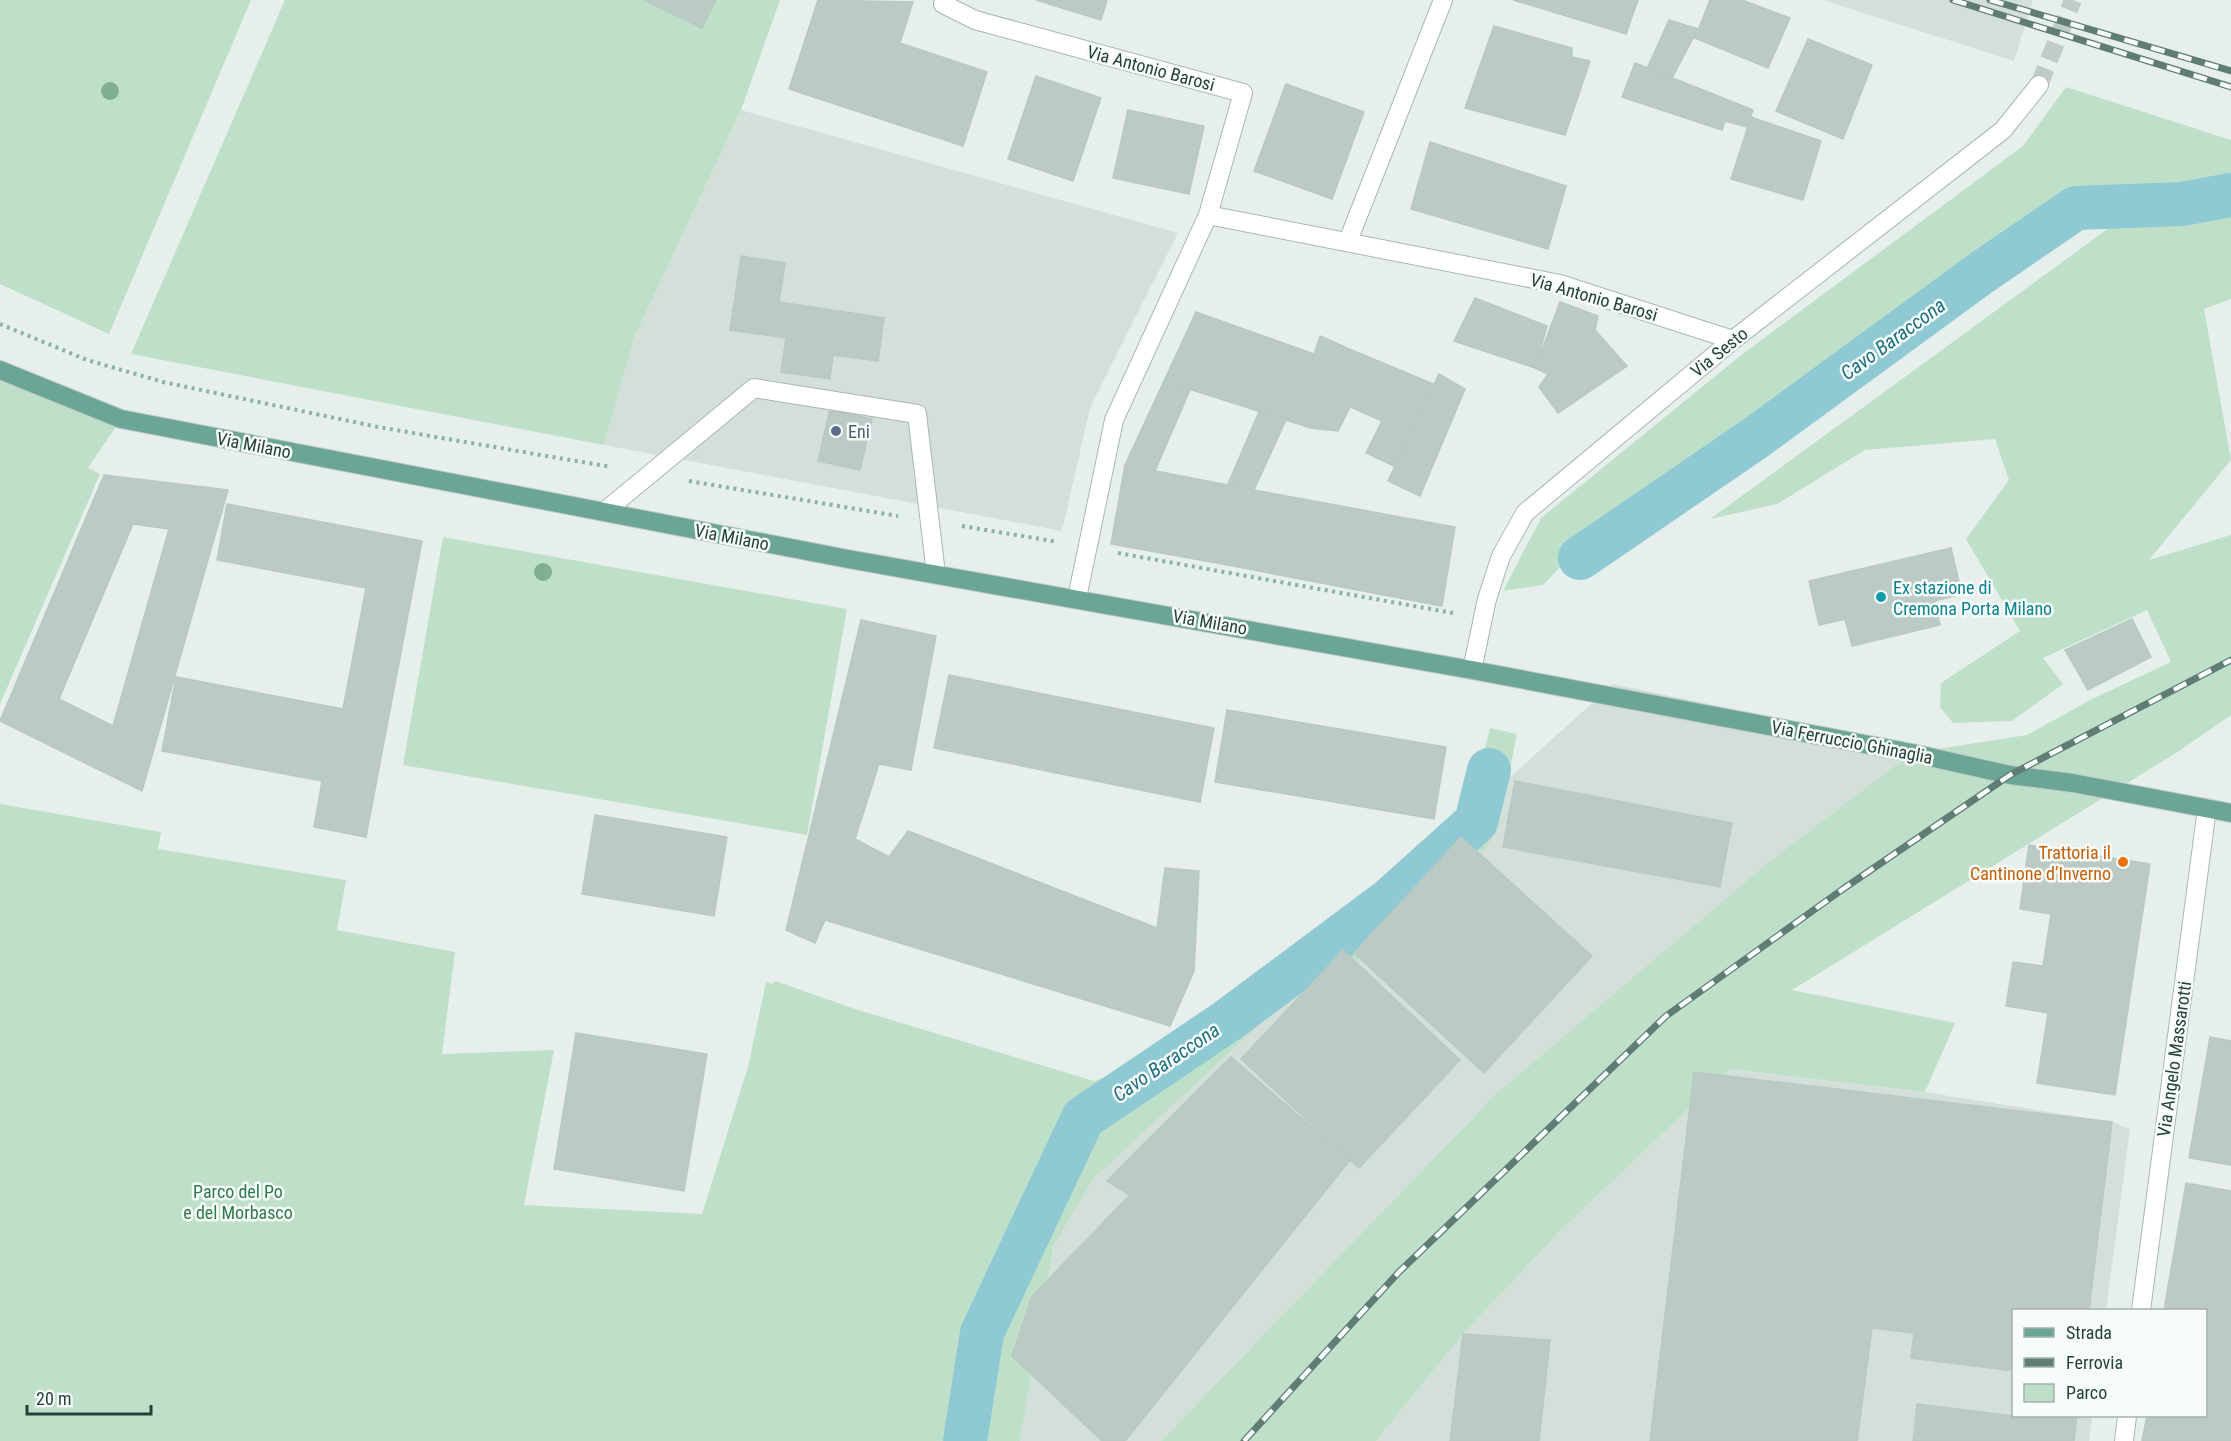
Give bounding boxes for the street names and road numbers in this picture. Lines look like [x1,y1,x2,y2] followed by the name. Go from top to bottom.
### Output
[1085,41,1217,95] street label: Via Antonio Barosi
[1528,269,1660,325] street label: Via Antonio Barosi
[1686,323,1752,381] street label: Via Sesto
[215,428,293,462] street label: Via Milano
[693,520,771,554] street label: Via Milano
[1171,605,1249,639] street label: Via Milano
[1769,716,1935,768] street label: Via Ferruccio Ghinaglia
[2153,980,2195,1138] street label: Via Angelo Massarotti

